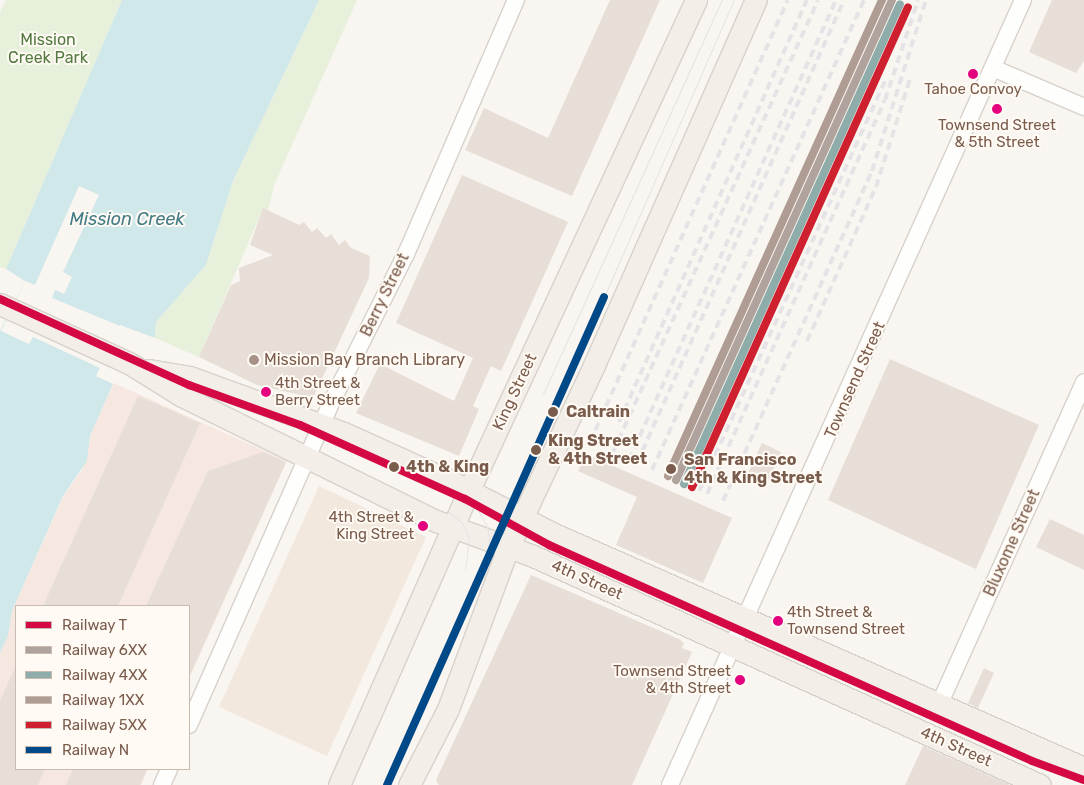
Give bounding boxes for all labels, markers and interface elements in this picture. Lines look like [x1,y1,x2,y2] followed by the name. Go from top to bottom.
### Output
[8,30,88,68] park label: Mission Creek Park
[968,69,978,79] marker: Tahoe Convoy
[924,81,1022,99] place label: Tahoe Convoy
[992,104,1002,114] marker: Townsend Street & 5th Street
[938,116,1056,151] place label: Townsend Street & 5th Street
[69,208,185,230] water label: Mission Creek
[356,250,414,340] street label: Berry Street
[821,319,889,441] street label: Townsend Street
[264,350,465,370] place label: Mission Bay Branch Library
[489,350,541,434] street label: King Street
[248,354,260,366] marker: Mission Bay Branch Library
[275,374,360,409] place label: 4th Street & Berry Street
[261,387,271,397] marker: 4th Street & Berry Street
[566,402,630,422] place label: Caltrain
[544,403,562,421] marker: Caltrain
[548,431,647,469] place label: King Street & 4th Street
[527,441,545,459] marker: King Street & 4th Street
[684,450,822,488] place label: San Francisco 4th & King Street
[406,457,489,477] place label: 4th & King
[385,458,403,476] marker: 4th & King
[662,460,680,478] marker: San Francisco 4th & King Street
[980,487,1044,599] street label: Bluxome Street
[329,508,414,543] place label: 4th Street & King Street
[418,521,428,531] marker: 4th Street & King Street
[548,556,626,604] street label: 4th Street
[787,603,905,638] place label: 4th Street & Townsend Street
[15,605,190,770] legend
[62,616,127,634] text: Railway T
[773,616,783,626] marker: 4th Street & Townsend Street
[62,641,147,659] text: Railway 6XX
[613,662,731,697] place label: Townsend Street & 4th Street
[62,666,147,684] text: Railway 4XX
[735,675,745,685] marker: Townsend Street & 4th Street
[62,691,144,709] text: Railway 1XX
[62,716,147,734] text: Railway 5XX
[917,723,995,771] street label: 4th Street
[62,741,129,759] text: Railway N

